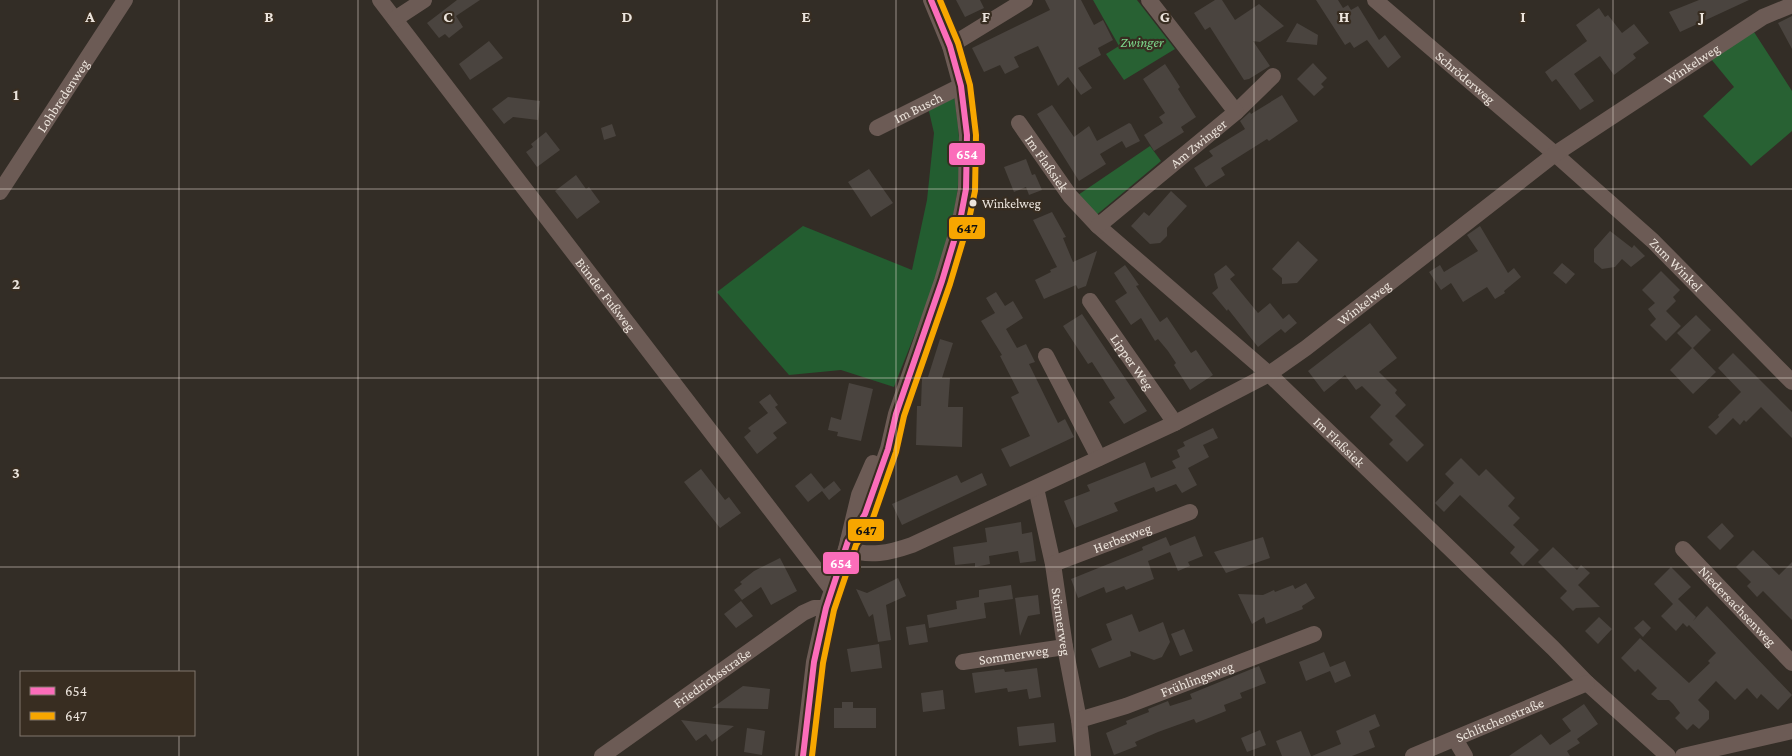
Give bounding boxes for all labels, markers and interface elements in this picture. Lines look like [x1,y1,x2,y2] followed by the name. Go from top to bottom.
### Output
[84,8,95,25] text: A
[264,8,274,25] text: B
[443,8,453,25] text: C
[621,8,633,25] text: D
[801,8,811,25] text: E
[982,8,991,25] text: F
[1160,8,1170,25] text: G
[1339,8,1350,25] text: H
[1520,8,1526,25] text: I
[1697,8,1705,25] text: J
[1120,34,1165,50] park label: Zwinger
[1661,40,1723,88] street label: Winkelweg
[1432,48,1499,107] street label: Schröderweg
[33,56,92,135] street label: Lohbredenweg
[13,86,19,103] text: 1
[891,88,945,126] street label: Im Busch
[1167,115,1230,171] street label: Am Zwinger
[1022,132,1072,195] street label: Im Flaßsiek
[948,142,986,166] line badge: 654
[956,146,978,162] text: 654
[982,196,1042,211] place label: Winkelweg
[968,198,978,208] marker: Winkelweg
[948,216,986,240] line badge: 647
[956,220,978,236] text: 647
[1646,234,1706,295] street label: Zum Winkel
[572,254,639,335] street label: Bünder Fußweg
[12,275,20,292] text: 2
[1334,277,1394,329] street label: Winkelweg
[1107,331,1157,393] street label: Lipper Weg
[1310,414,1369,470] street label: Im Flaßsiek
[12,464,20,481] text: 3
[847,518,885,542] line badge: 647
[1091,519,1154,556] street label: Herbstweg
[855,522,877,538] text: 647
[822,551,860,575] line badge: 654
[830,555,852,571] text: 654
[1696,563,1780,650] street label: Niedersachsenweg
[1048,586,1075,657] street label: Störmerweg
[978,642,1050,668] street label: Sommerweg
[670,645,754,711] street label: Friedrichsstraße
[1158,658,1236,700] street label: Frühlingsweg
[20,671,195,736] legend
[65,683,87,699] text: 654
[1453,694,1546,745] street label: Schlitchenstraße
[65,708,87,724] text: 647

